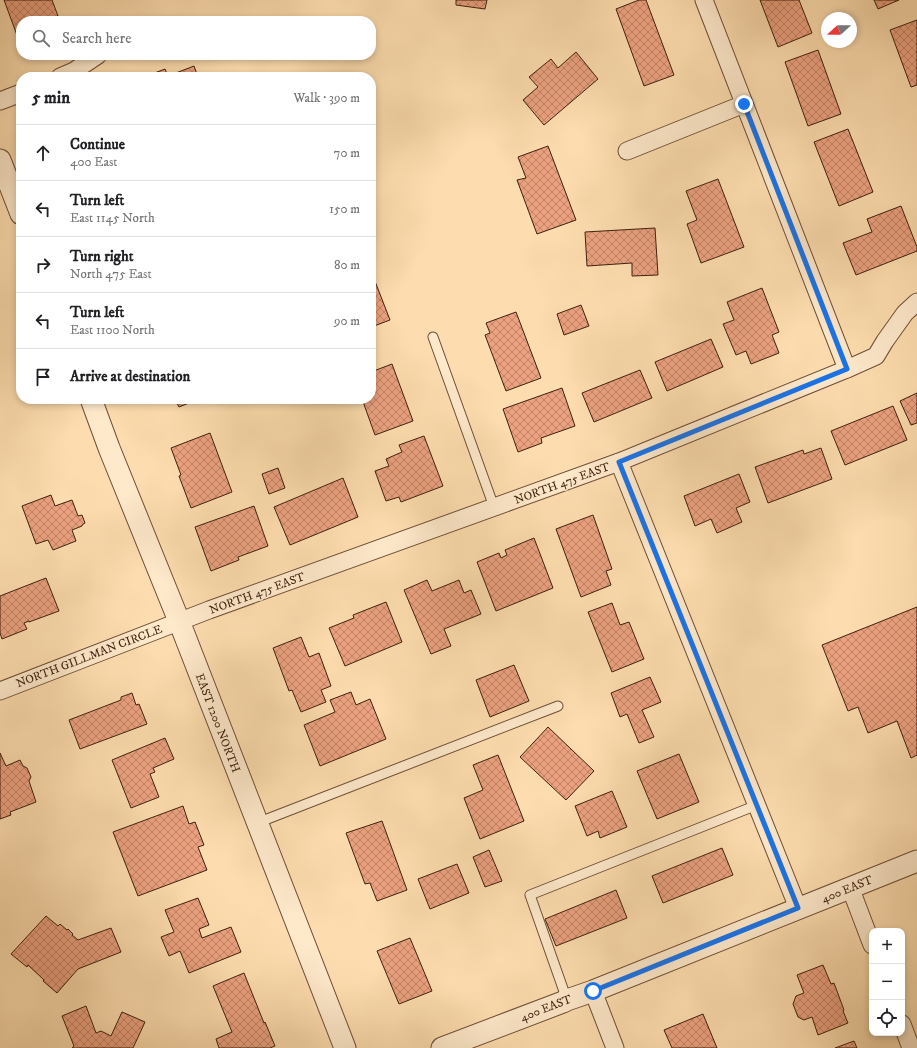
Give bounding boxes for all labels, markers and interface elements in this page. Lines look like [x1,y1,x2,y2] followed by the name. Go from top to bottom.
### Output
[821,12,857,48] north arrow
[16,16,376,60] search box
[30,27,52,49] icon: search
[62,29,131,48] text: Search here
[32,87,70,109] text: 5 min
[293,90,360,106] text: Walk · 390 m
[735,95,753,113] route end
[70,135,125,154] text: Continue
[32,142,54,164] icon: ahead
[334,145,360,161] text: 70 m
[70,154,118,170] text: 400 East
[70,191,124,210] text: Turn left
[32,198,54,220] icon: left
[329,201,360,217] text: 150 m
[70,210,155,226] text: East 1145 North
[70,247,133,266] text: Turn right
[32,254,54,276] icon: right
[334,257,360,273] text: 80 m
[70,266,152,282] text: North 475 East
[70,303,124,322] text: Turn left
[32,310,54,332] icon: left
[334,313,360,329] text: 90 m
[70,322,155,338] text: East 1100 North
[32,366,54,388] icon: arrive
[70,367,190,386] text: Arrive at destination
[512,459,612,508] street label: NORTH 475 EAST
[207,569,307,618] street label: NORTH 475 EAST
[14,621,165,691] street label: NORTH GILLMAN CIRCLE
[192,671,243,775] street label: EAST 1200 NORTH
[819,872,875,907] street label: 400 EAST
[869,928,905,1036] map controls
[869,928,905,964] button: +
[869,964,905,1000] button: −
[584,982,602,1000] route start
[518,992,574,1025] street label: 400 EAST
[869,1000,905,1036] button: locate

